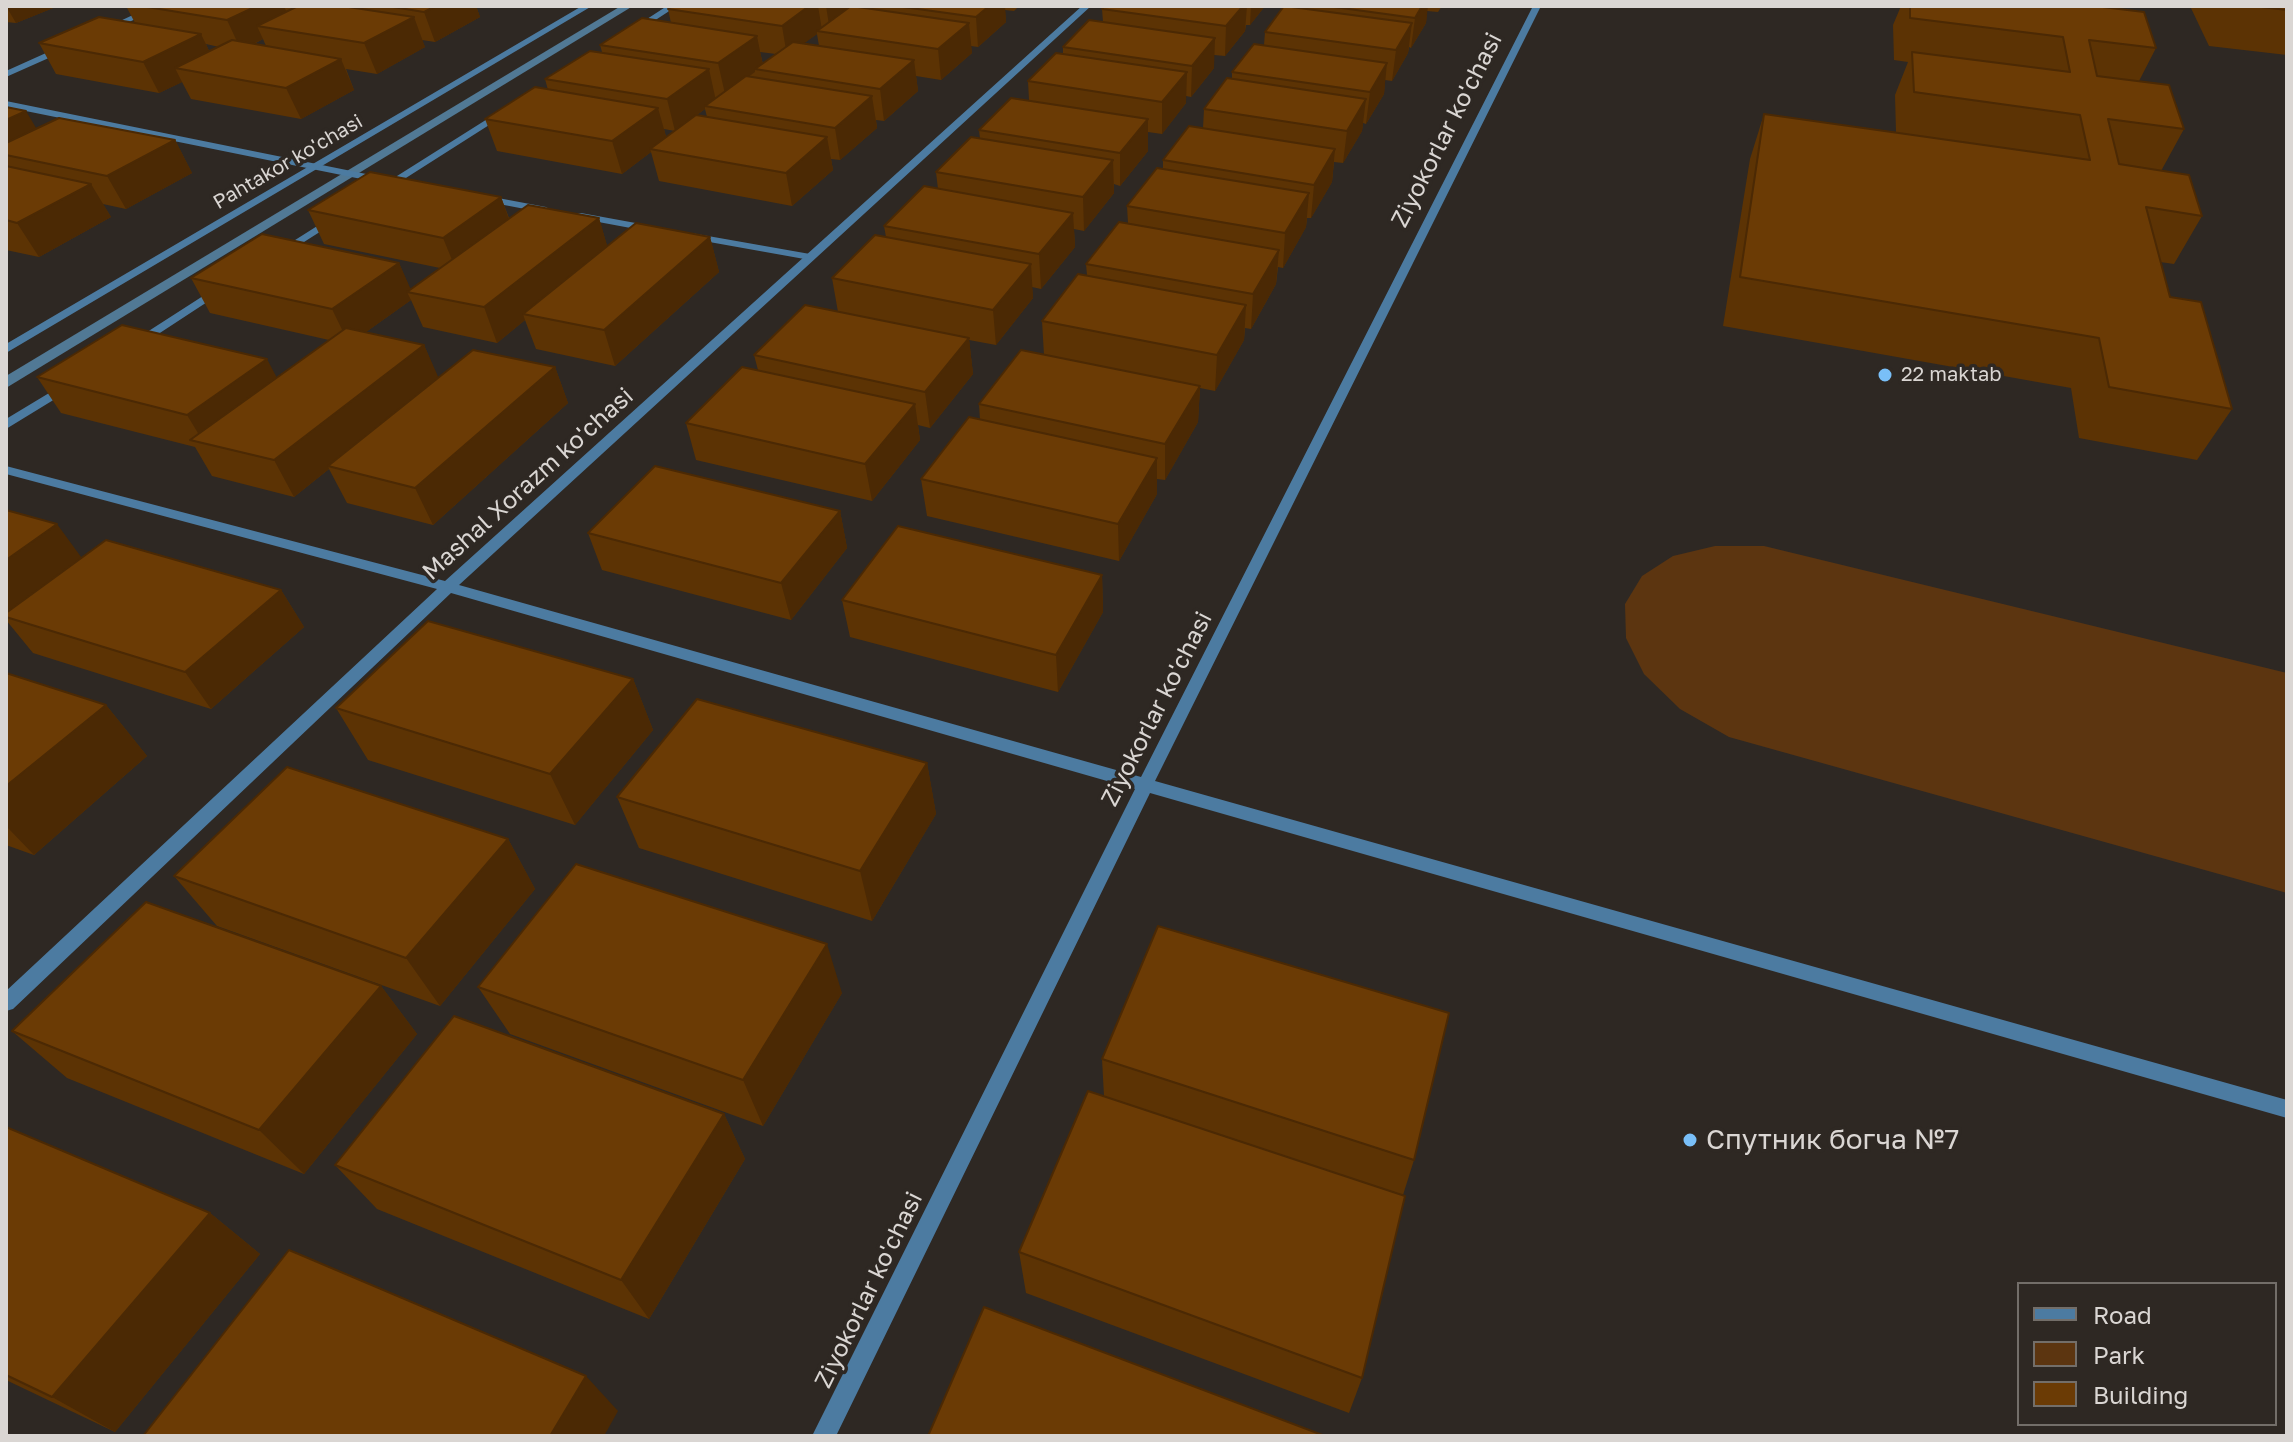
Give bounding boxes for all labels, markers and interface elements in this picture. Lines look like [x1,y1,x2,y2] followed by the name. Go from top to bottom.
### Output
[1385,28,1509,232] street label: Ziyokorlar ko'chasi
[209,109,367,215] street label: Pahtakor ko'chasi
[1901,363,2001,387] place label: 22 maktab
[1876,366,1894,384] marker: 22 maktab
[417,382,639,586] street label: Mashal Xorazm ko'chasi
[1095,607,1219,811] street label: Ziyokorlar ko'chasi
[1706,1123,1959,1157] place label: Спутник богча №7
[1681,1131,1699,1149] marker: Спутник богча №7
[809,1187,929,1393] street label: Ziyokorlar ko'chasi
[2017,1282,2277,1426] legend
[2093,1300,2152,1329] text: Road
[2093,1340,2145,1369] text: Park
[2093,1380,2188,1409] text: Building

